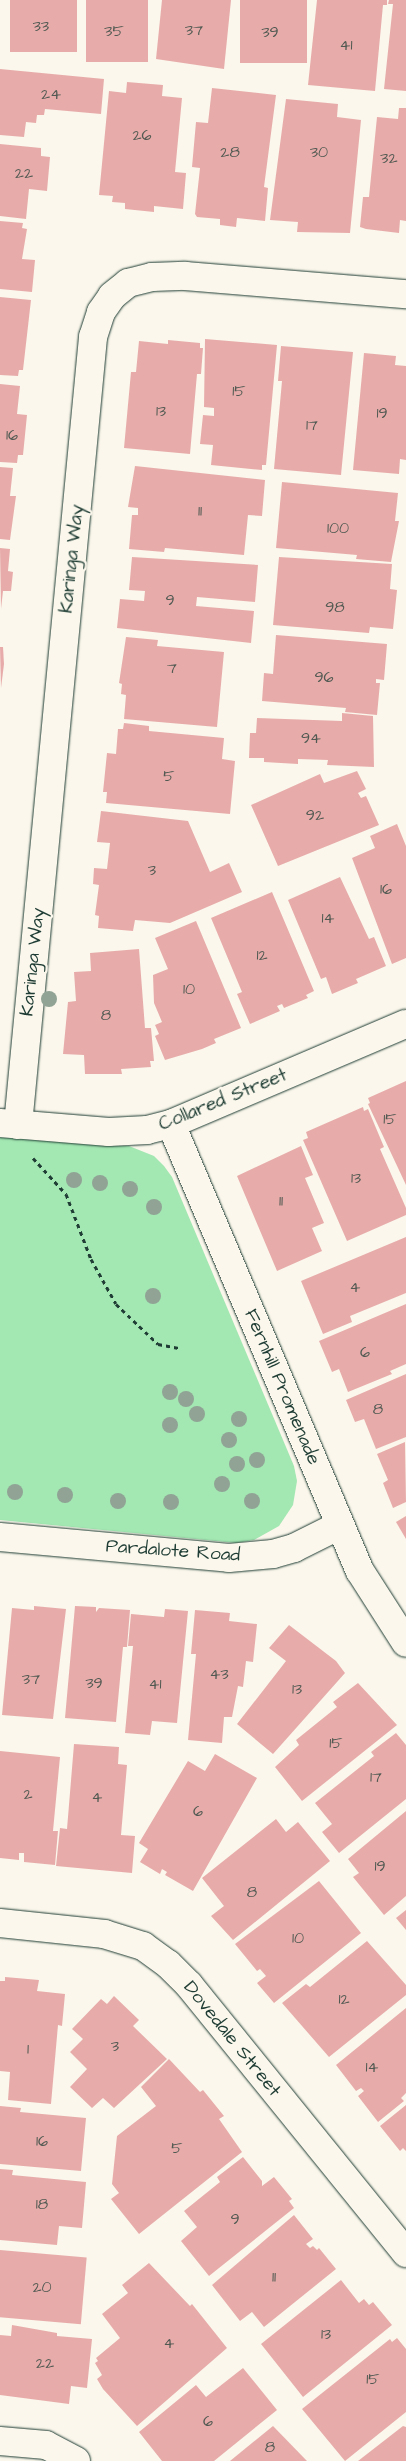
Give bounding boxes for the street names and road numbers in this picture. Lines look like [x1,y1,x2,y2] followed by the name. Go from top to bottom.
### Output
[55,504,89,614] street label: Karinga Way
[16,907,50,1017] street label: Karinga Way
[155,1064,291,1136] street label: Collared Street
[239,1306,325,1468] street label: Fernhill Promenade
[105,1535,241,1567] street label: Pardalote Road
[178,1977,286,2101] street label: Dovedale Street

